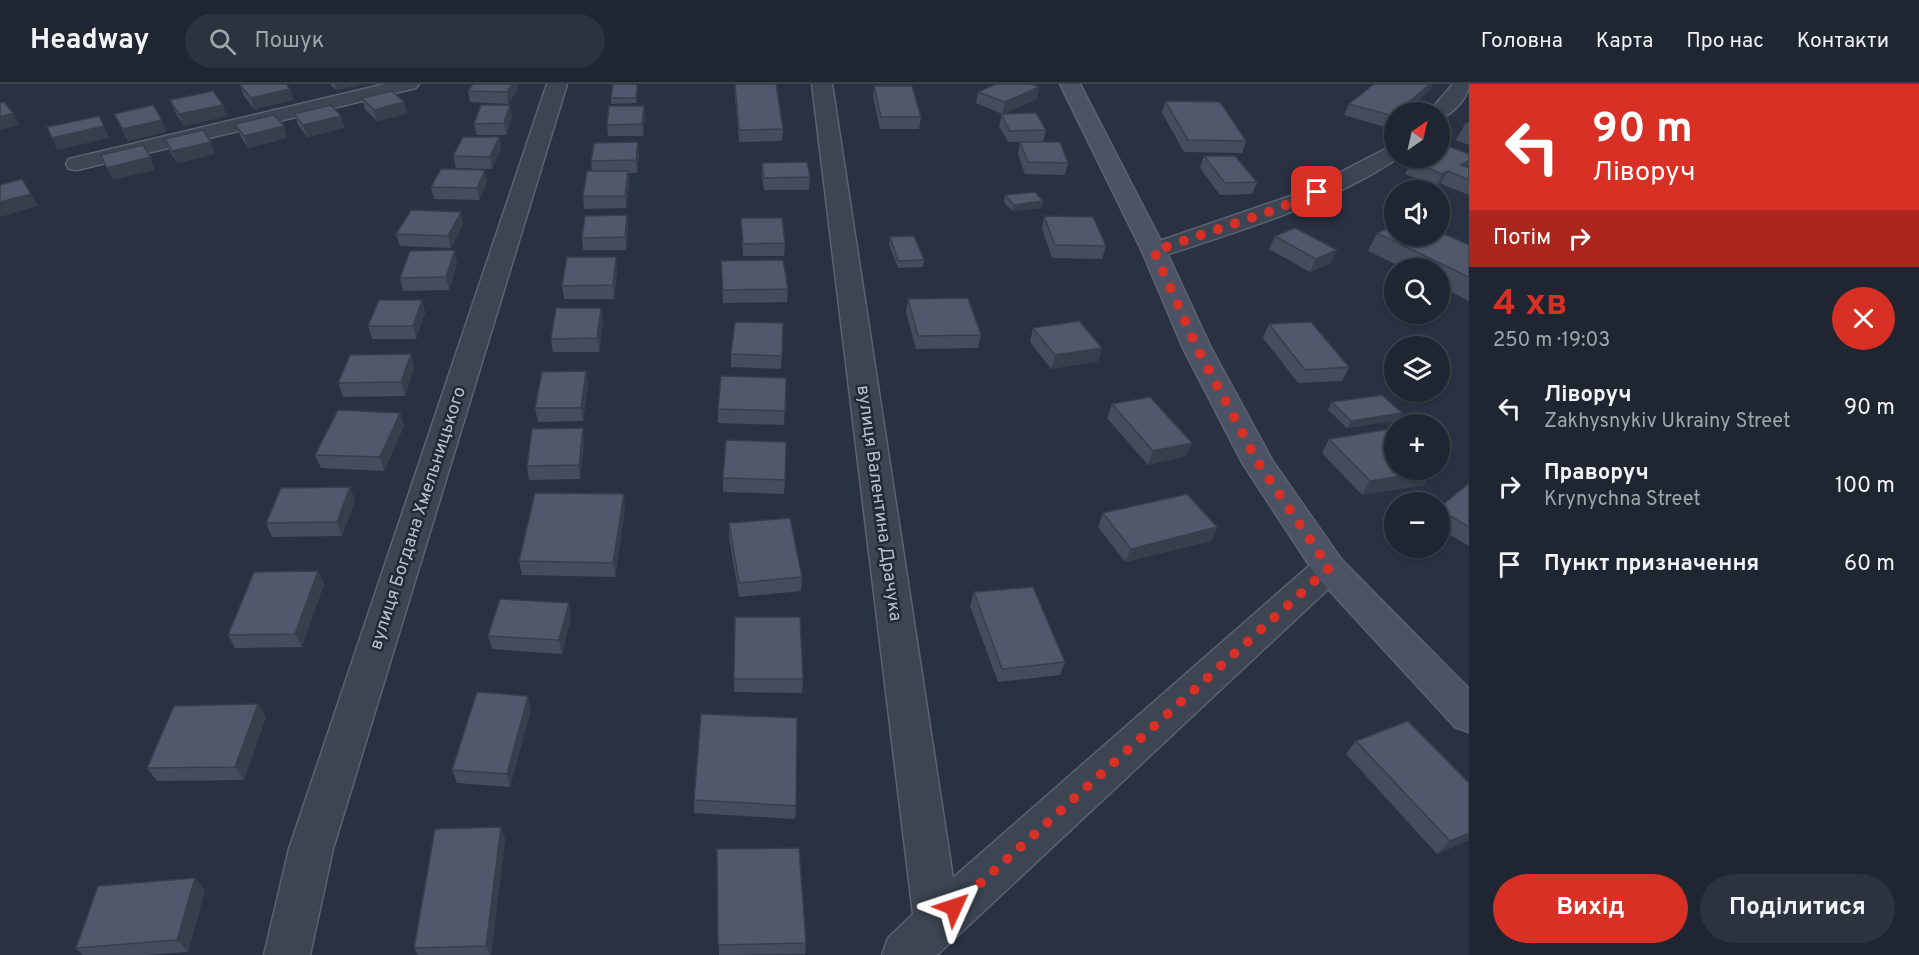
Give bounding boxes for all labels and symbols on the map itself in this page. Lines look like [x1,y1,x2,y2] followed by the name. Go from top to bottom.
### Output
[1384,102,1450,168] north arrow
[1291,166,1342,217] pin
[365,384,472,653] street label: вулиця Богдана Хмельницького
[851,384,906,623] street label: вулиця Валентина Драчука
[922,875,986,939] position arrow

